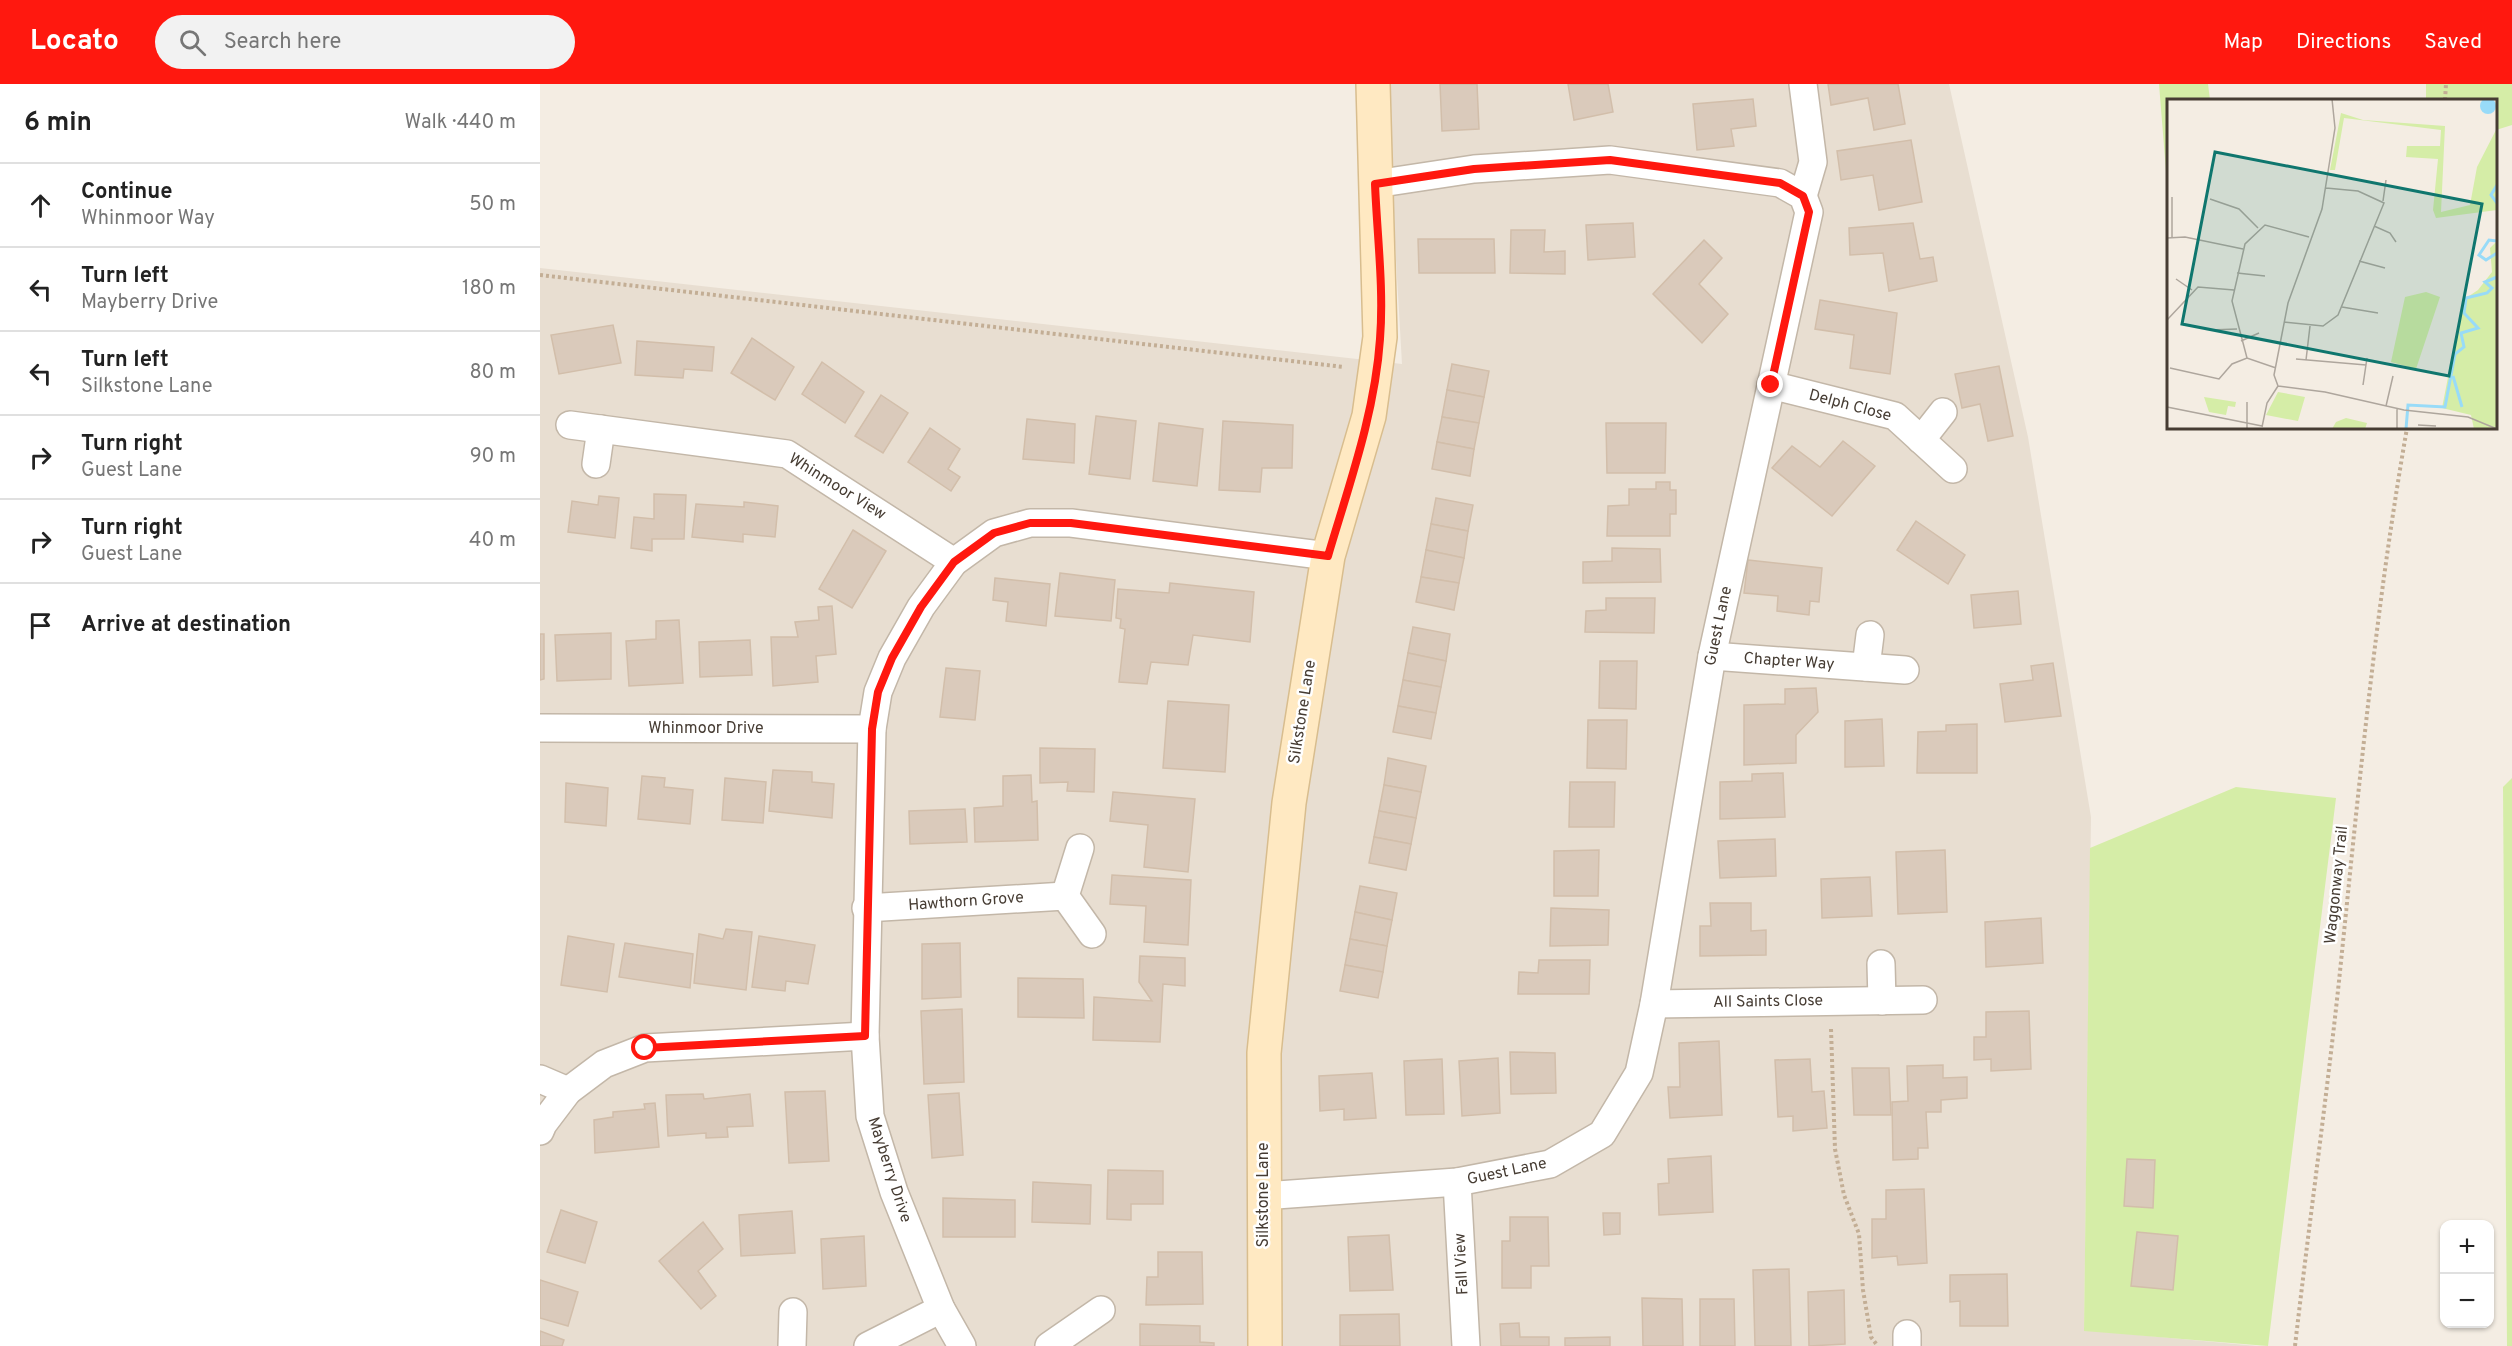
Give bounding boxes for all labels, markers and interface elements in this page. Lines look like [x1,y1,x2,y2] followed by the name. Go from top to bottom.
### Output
[155,15,575,69] search box
[30,24,119,60] text: Locato
[176,26,209,59] icon: search
[224,29,341,56] text: Search here
[2223,29,2263,56] text: Map
[2296,29,2391,56] text: Directions
[2424,29,2482,56] text: Saved
[2167,99,2497,429] inset map
[24,107,92,140] text: 6 min
[405,110,516,136] text: Walk · 440 m
[81,179,172,206] text: Continue
[24,189,57,222] icon: ahead
[469,192,516,218] text: 50 m
[81,206,215,232] text: Whinmoor Way
[81,263,169,290] text: Turn left
[24,273,57,306] icon: left
[462,276,516,302] text: 180 m
[81,290,218,316] text: Mayberry Drive
[81,347,169,374] text: Turn left
[24,357,57,390] icon: left
[470,360,516,386] text: 80 m
[1757,371,1783,397] route end
[81,374,212,400] text: Silkstone Lane
[1807,385,1893,427] street label: Delph Close
[81,431,183,458] text: Turn right
[24,441,57,474] icon: right
[470,444,516,470] text: 90 m
[785,449,889,525] street label: Whinmoor View
[81,458,182,484] text: Guest Lane
[81,515,183,542] text: Turn right
[24,525,57,558] icon: right
[469,528,516,554] text: 40 m
[81,542,182,568] text: Guest Lane
[1701,584,1737,668] street label: Guest Lane
[24,609,57,642] icon: arrive
[81,612,291,639] text: Arrive at destination
[1743,649,1835,675] street label: Chapter Way
[1285,659,1321,765] street label: Silkstone Lane
[648,719,764,739] street label: Whinmoor Drive
[2321,825,2353,945] street label: Waggonway Trail
[908,888,1024,916] street label: Hawthorn Grove
[1713,991,1823,1013] street label: All Saints Close
[631,1034,657,1060] route start
[863,1115,915,1225] street label: Mayberry Drive
[1254,1142,1274,1248] street label: Silkstone Lane
[1465,1154,1549,1190] street label: Guest Lane
[2440,1220,2494,1328] map controls
[2440,1220,2494,1274] button: +
[1450,1233,1474,1295] street label: Fall View
[2440,1274,2494,1328] button: −

